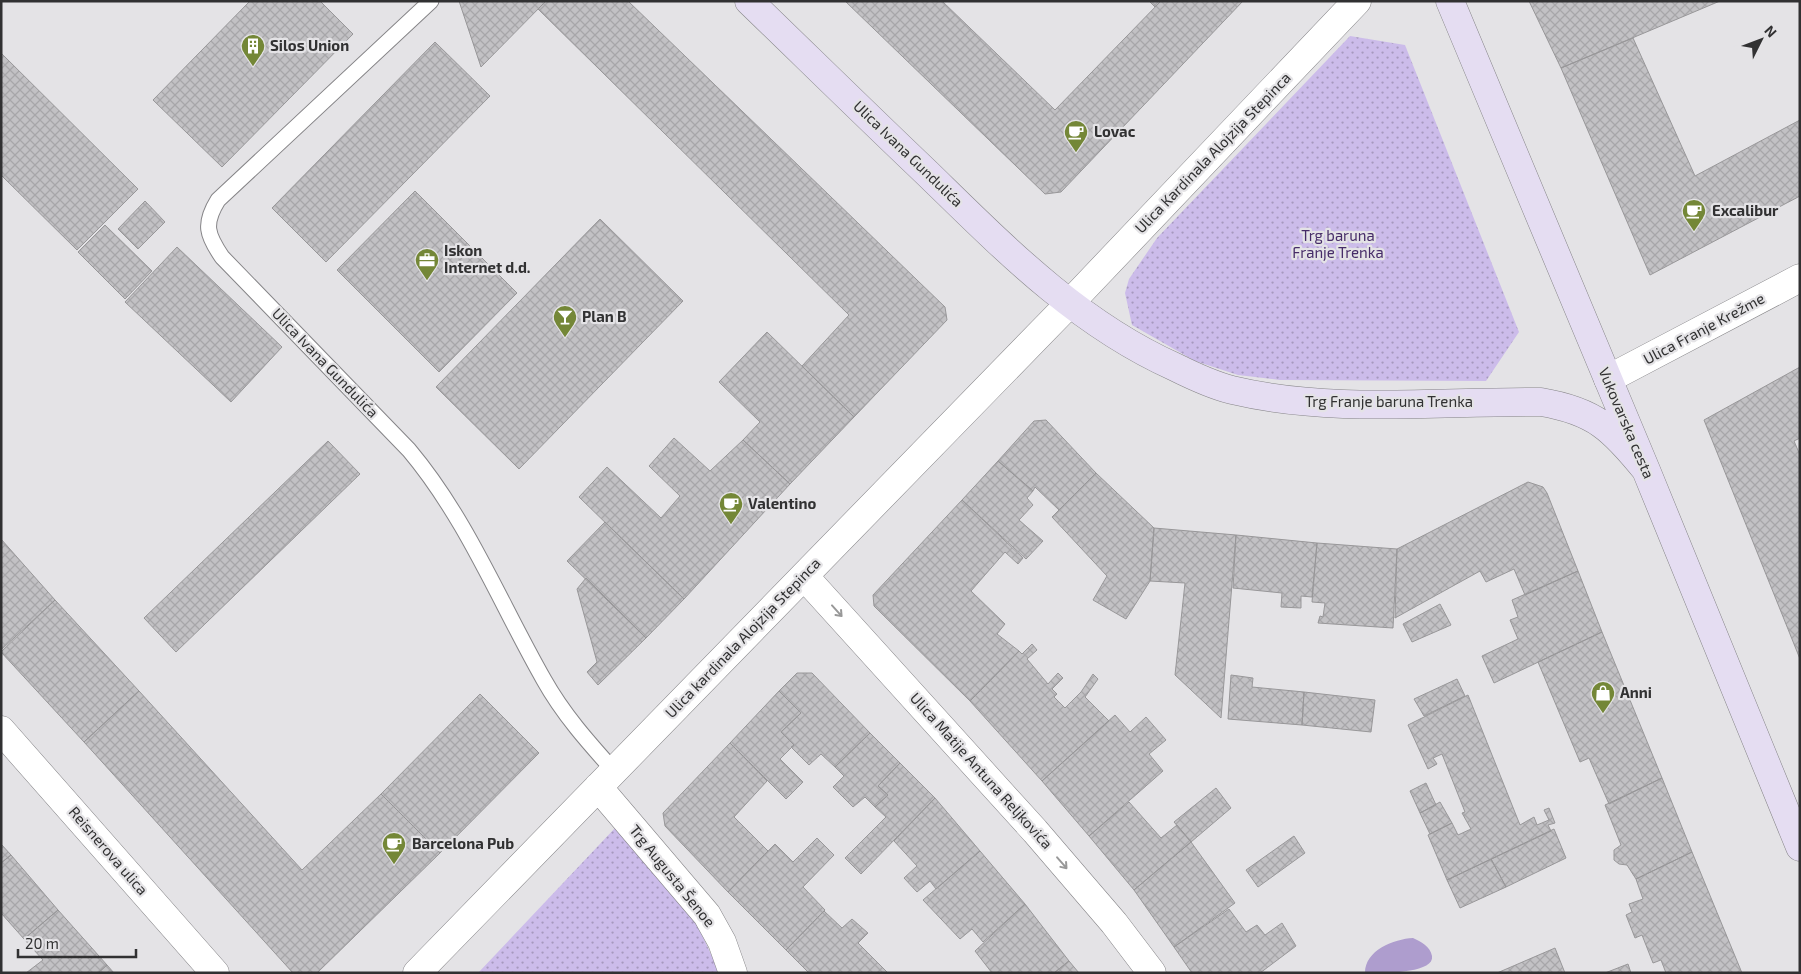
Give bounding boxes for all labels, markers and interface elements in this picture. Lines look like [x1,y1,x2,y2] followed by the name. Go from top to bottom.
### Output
[1736,15,1786,65] north arrow
[1761,22,1781,40] text: N
[240,33,266,67] building icon: Silos Union
[270,36,349,54] place label: Silos Union
[1131,68,1295,237] street label: Ulica Kardinala Alojzija Stepinca
[850,96,967,210] street label: Ulica Ivana Gundulića
[1063,119,1089,153] cafe icon: Lovac
[1094,122,1136,140] place label: Lovac
[1681,198,1707,232] cafe icon: Excalibur
[1712,201,1779,219] place label: Excalibur
[1292,226,1384,262] park label: Trg baruna Franje Trenka
[444,241,531,276] place label: Iskon Internet d.d.
[414,247,440,281] office icon: Iskon Internet d.d.
[1640,289,1768,369] street label: Ulica Franje Krežme
[269,304,383,421] street label: Ulica Ivana Gundulića
[552,304,578,338] bar icon: Plan B
[582,307,627,325] place label: Plan B
[1595,364,1658,481] street label: Vukovarska cesta
[1305,392,1473,411] street label: Trg Franje baruna Trenka
[718,491,744,525] cafe icon: Valentino
[748,494,816,512] place label: Valentino
[661,554,824,722] street label: Ulica kardinala Alojzija Stepinca
[831,605,843,618] one-way arrow
[1590,680,1616,714] shop icon: Anni
[1620,683,1652,701] place label: Anni
[906,689,1057,853] street label: Ulica Matije Antuna Reljkovića
[65,802,152,898] street label: Reisnerova ulica
[626,821,719,930] street label: Trg Augusta Šenoe
[381,831,407,865] cafe icon: Barcelona Pub
[412,834,514,852] place label: Barcelona Pub
[1056,856,1068,869] one-way arrow
[18,926,135,958] scale bar
[25,934,59,952] text: 20 m

